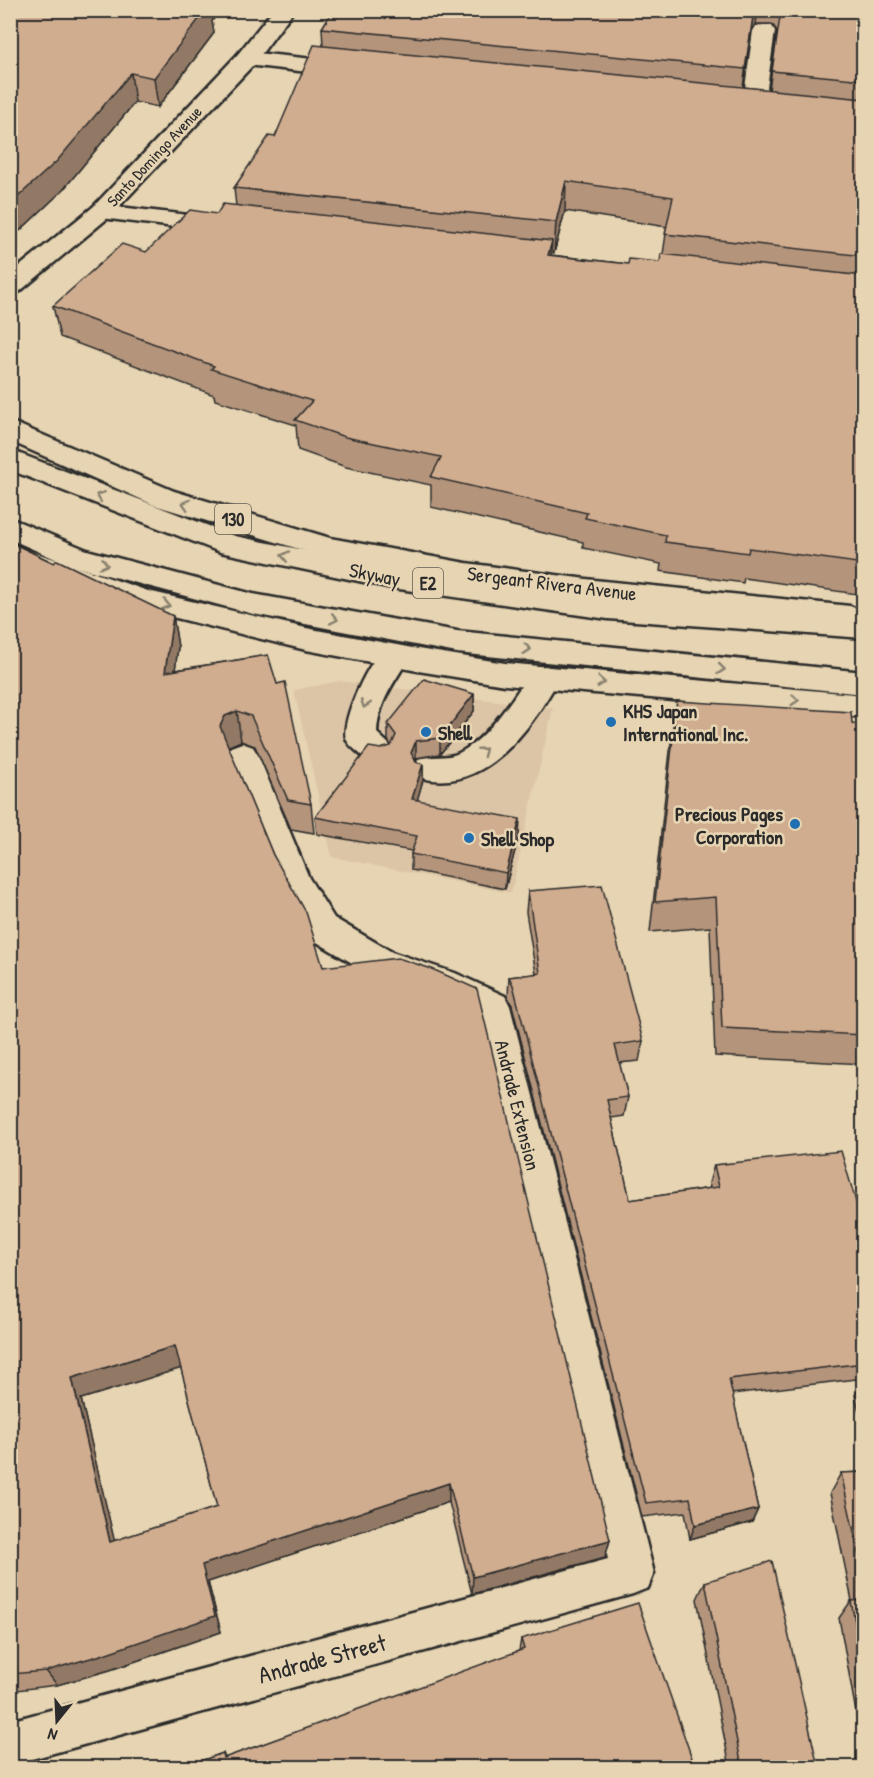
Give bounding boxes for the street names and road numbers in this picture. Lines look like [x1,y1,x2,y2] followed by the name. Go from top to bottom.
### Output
[102,100,207,211] street label: Santo Domingo Avenue
[215,504,251,534] road number: 130
[347,556,403,592] street label: Skyway
[466,559,638,607] street label: Sergeant Rivera Avenue
[413,568,443,598] road number: E2
[489,1037,547,1173] street label: Andrade Extension
[255,1625,390,1690] street label: Andrade Street

